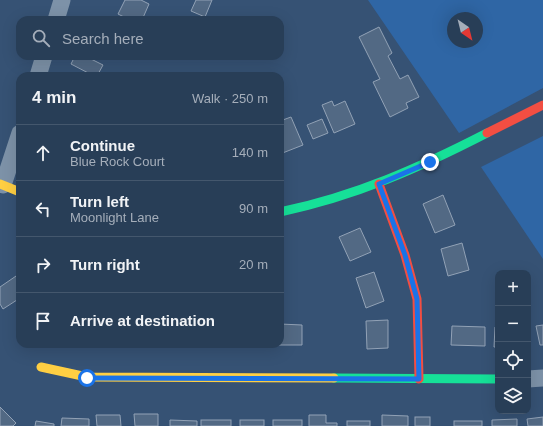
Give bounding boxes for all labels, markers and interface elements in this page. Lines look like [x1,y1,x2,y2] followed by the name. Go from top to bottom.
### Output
[447,12,483,48] north arrow
[16,16,284,60] search box
[30,27,52,49] icon: search
[62,30,144,47] text: Search here
[32,88,76,107] text: 4 min
[192,91,268,106] text: Walk · 250 m
[70,137,135,154] text: Continue
[32,142,54,164] icon: ahead
[232,145,268,160] text: 140 m
[421,153,439,171] route end
[70,154,165,169] text: Blue Rock Court
[70,193,129,210] text: Turn left
[32,198,54,220] icon: left
[239,201,268,216] text: 90 m
[70,210,159,225] text: Moonlight Lane
[32,254,54,276] icon: right
[70,256,140,273] text: Turn right
[239,257,268,272] text: 20 m
[495,270,531,414] map controls
[495,270,531,306] button: +
[495,306,531,342] button: −
[32,310,54,332] icon: arrive
[70,312,215,329] text: Arrive at destination
[495,342,531,378] button: locate
[78,369,96,387] route start
[495,378,531,414] button: layers

